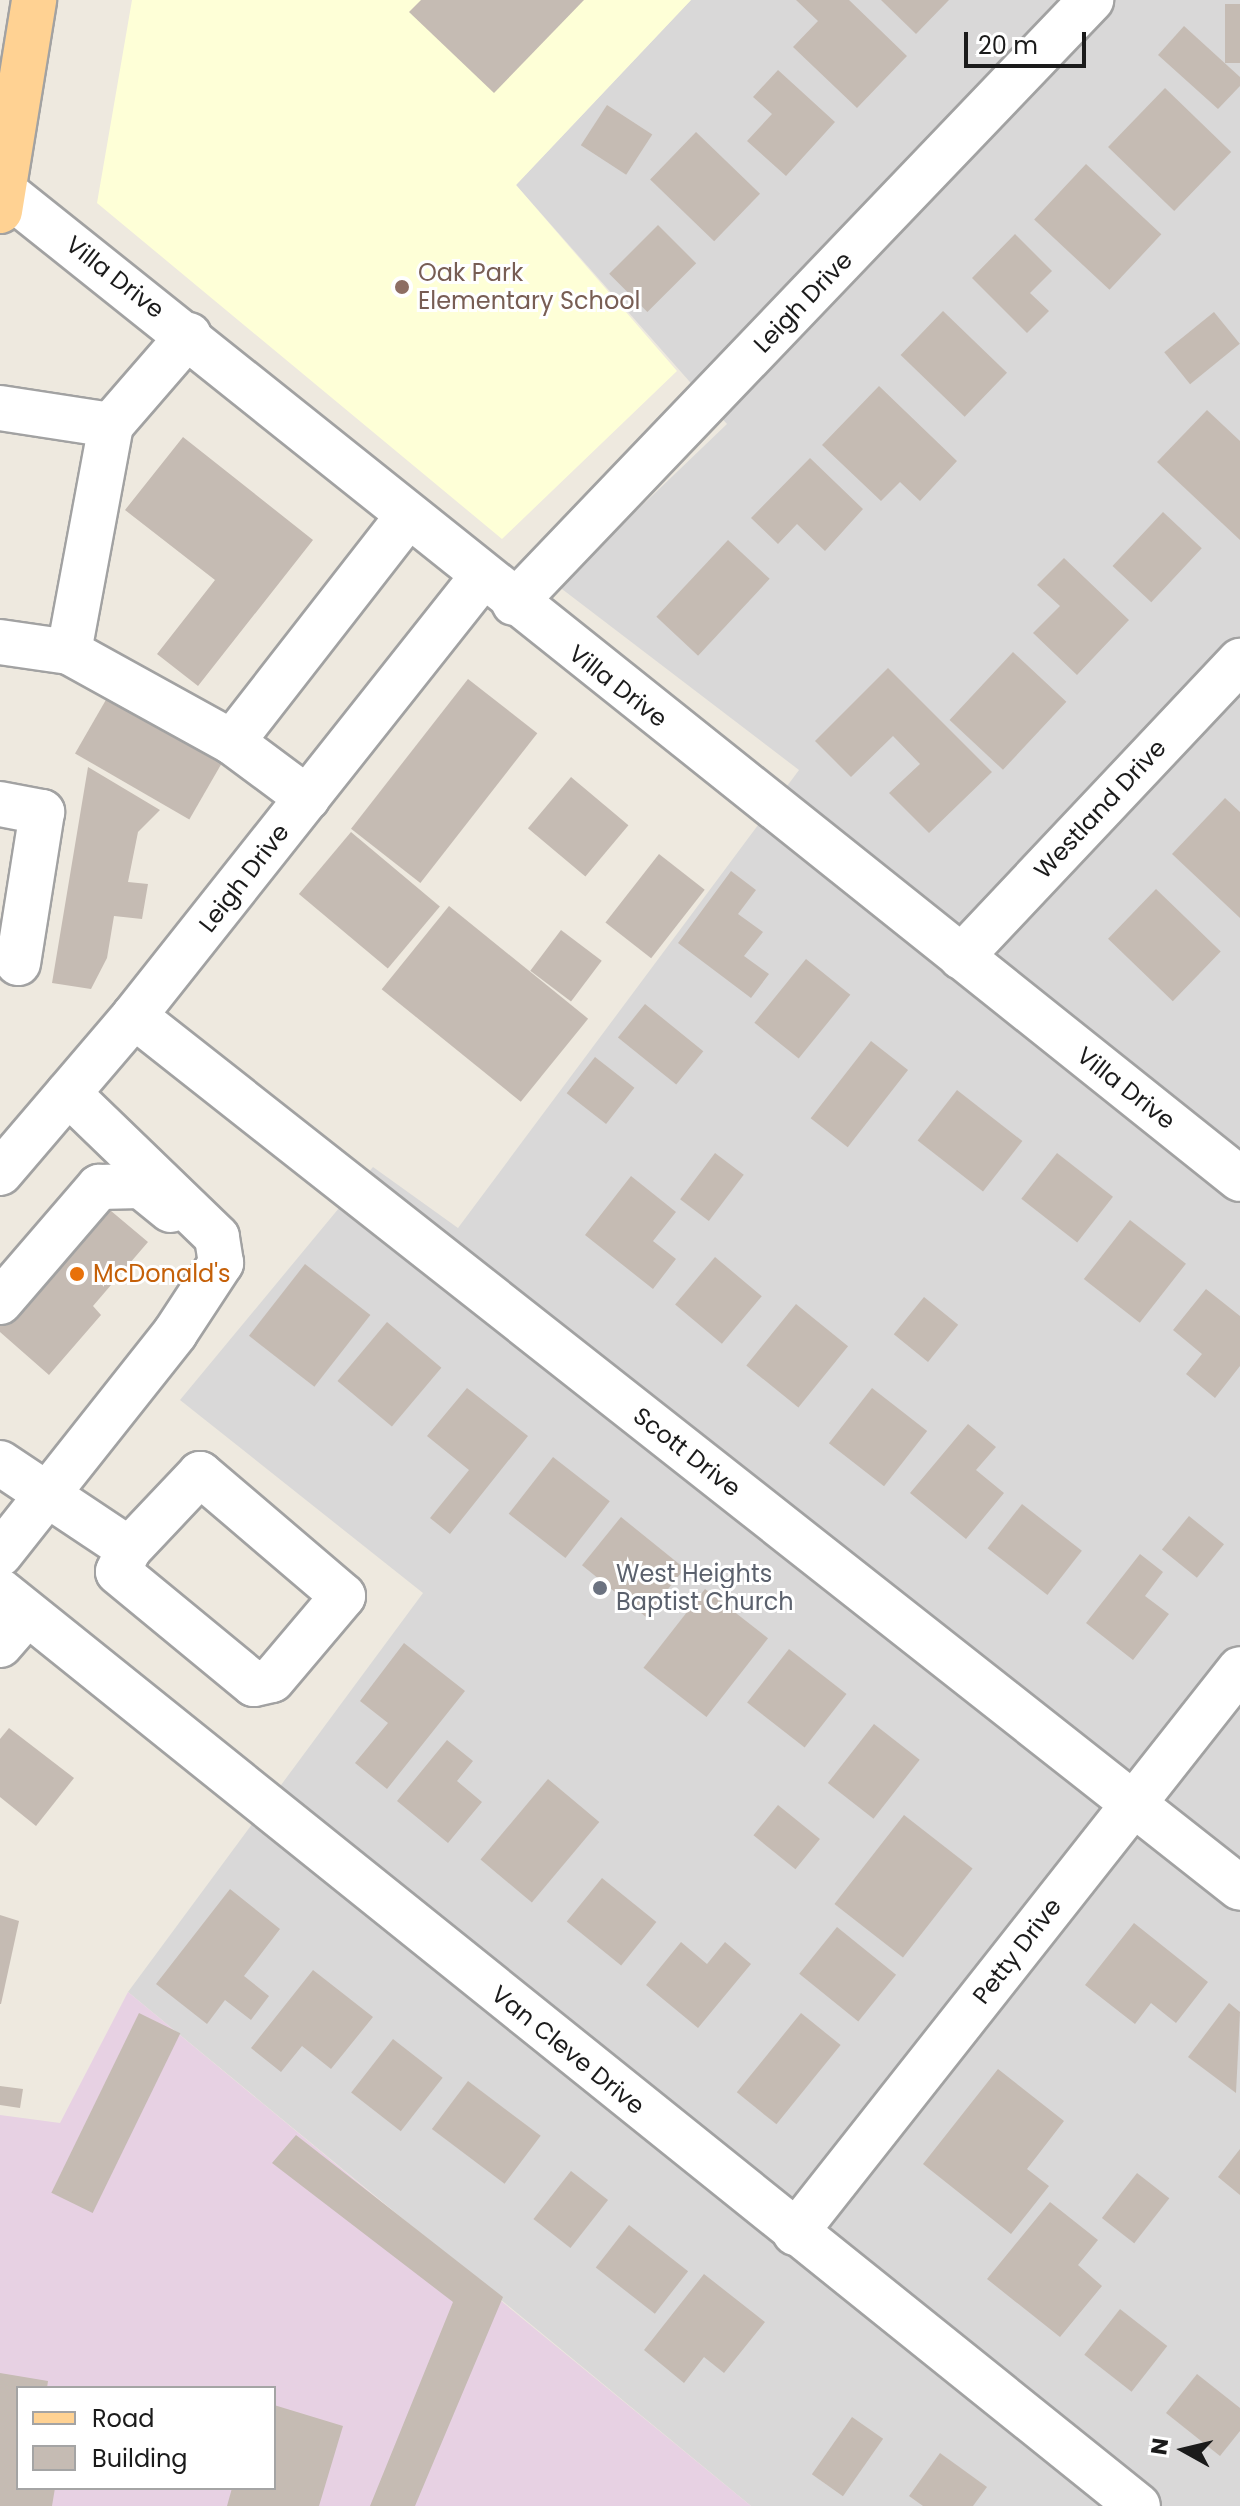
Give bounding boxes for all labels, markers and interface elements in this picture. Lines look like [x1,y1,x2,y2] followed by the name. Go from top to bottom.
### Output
[968,16,1090,66] scale bar
[978,29,1038,62] text: 20 m
[60,230,170,324] street label: Villa Drive
[748,245,858,359] street label: Leigh Drive
[418,259,641,315] place label: Oak Park Elementary School
[393,278,411,296] marker: Oak Park Elementary School
[563,639,673,733] street label: Villa Drive
[1028,733,1172,885] street label: Westland Drive
[193,818,295,938] street label: Leigh Drive
[1071,1041,1181,1135] street label: Villa Drive
[93,1260,231,1288] place label: McDonald's
[68,1265,86,1283] marker: McDonald's
[628,1401,746,1503] street label: Scott Drive
[616,1560,794,1616] place label: West Heights Baptist Church
[591,1579,609,1597] marker: West Heights Baptist Church
[967,1892,1067,2010] street label: Petty Drive
[486,1980,650,2120] street label: Van Cleve Drive
[16,2386,276,2490] legend
[92,2402,154,2435] text: Road
[1144,2410,1224,2490] north arrow
[1143,2436,1176,2457] text: N
[92,2442,188,2475] text: Building

